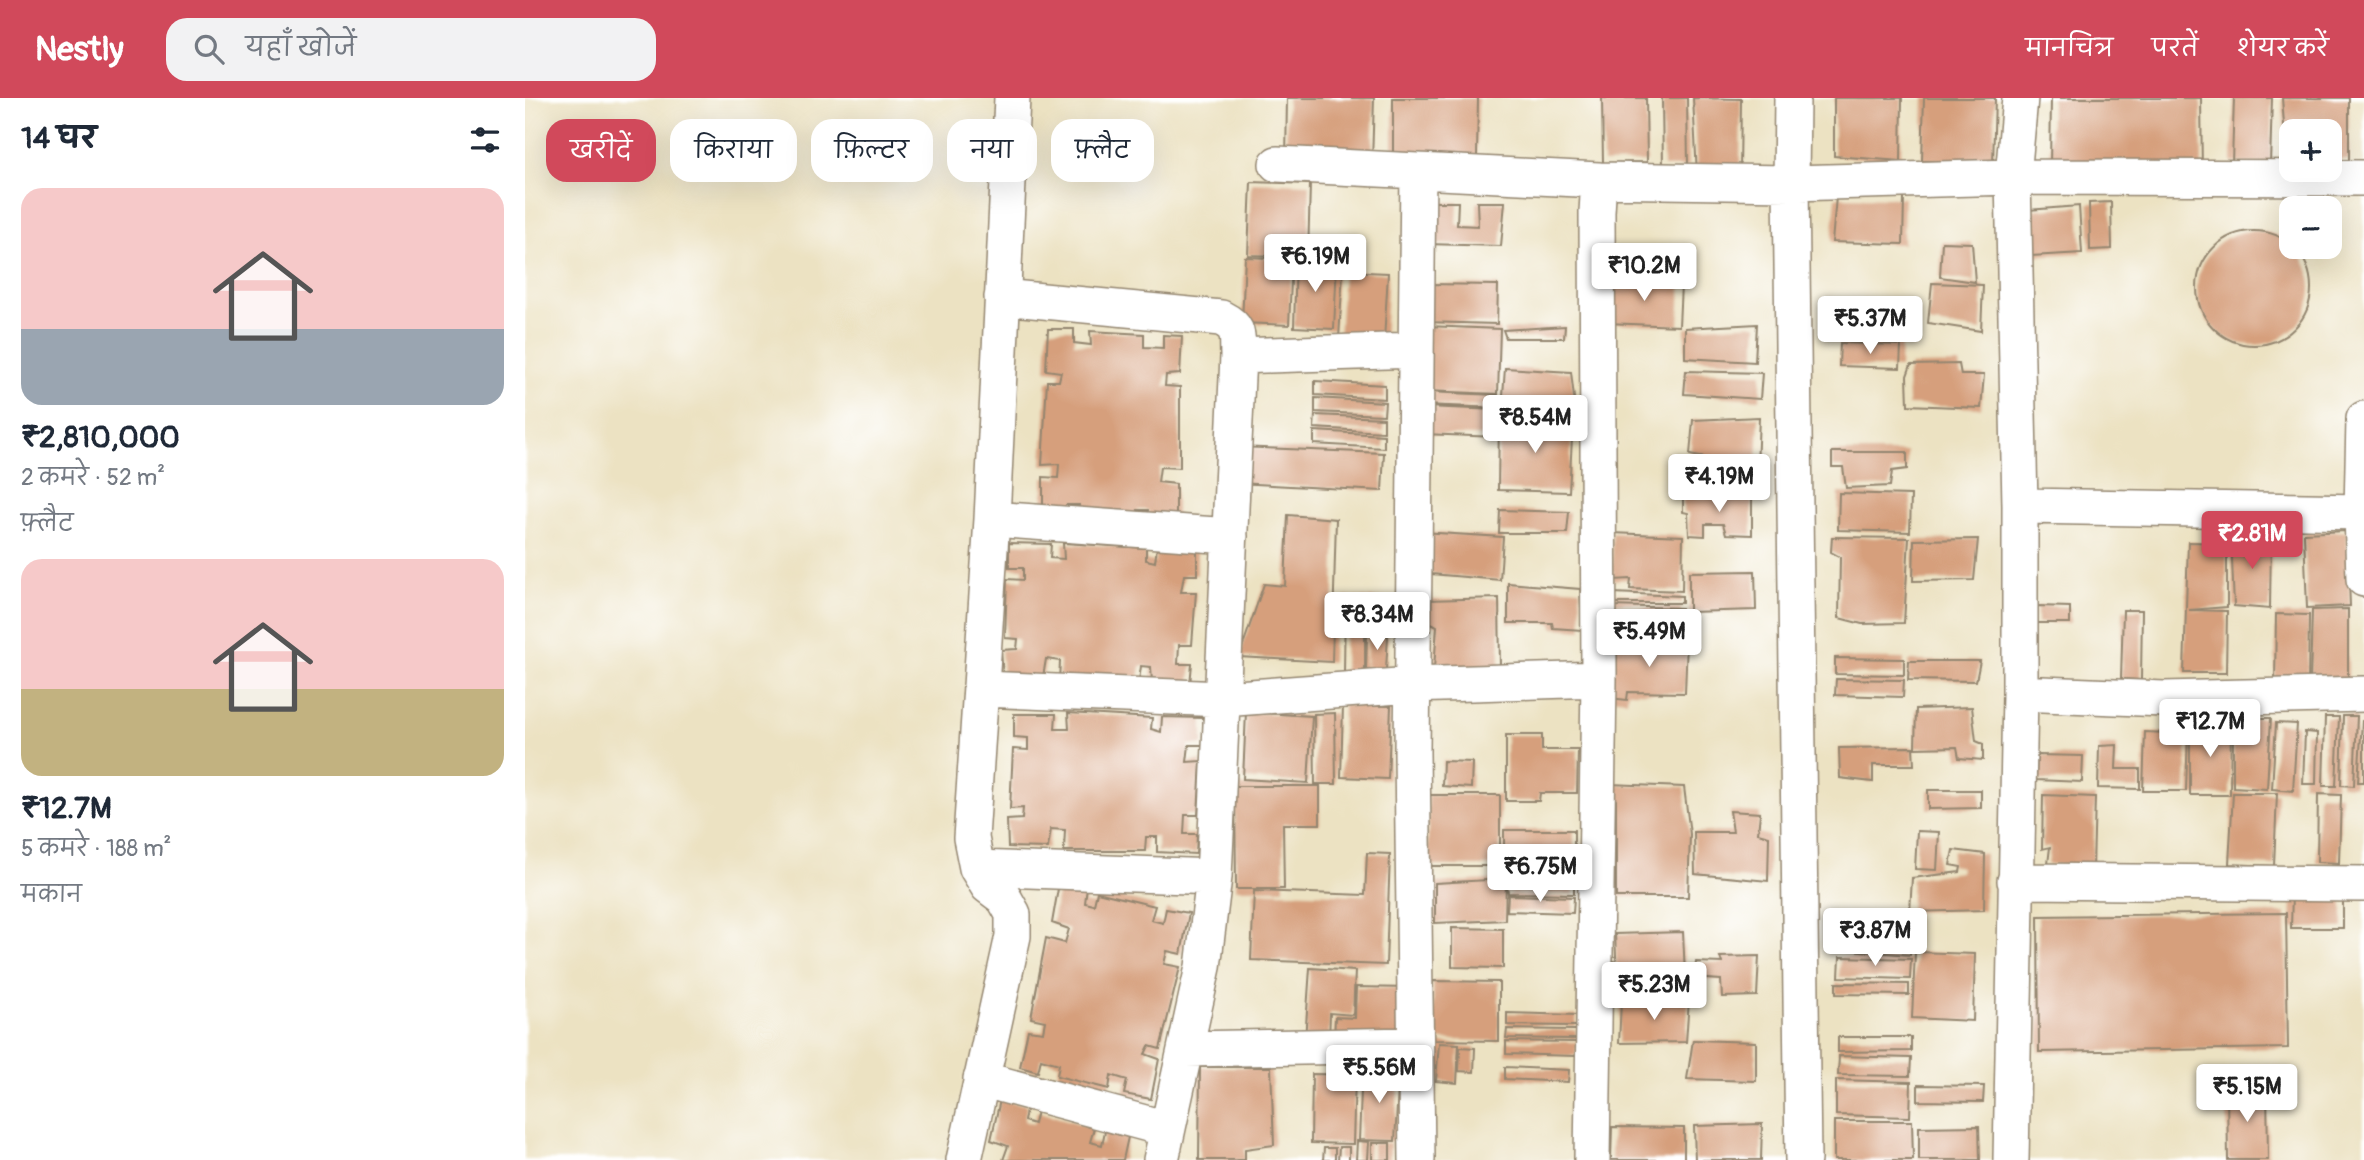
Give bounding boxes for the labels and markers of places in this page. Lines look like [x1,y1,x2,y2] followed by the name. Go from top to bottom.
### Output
[1258,234,1372,294] pin: ₹6.19M
[1587,244,1701,303] pin: ₹10.2M
[1813,296,1927,356] pin: ₹5.37M
[1478,396,1592,455] pin: ₹8.54M
[1662,454,1776,514] pin: ₹4.19M
[2195,512,2309,571] pin: ₹2.81M
[1320,592,1434,652] pin: ₹8.34M
[1592,610,1706,669] pin: ₹5.49M
[2153,700,2267,759] pin: ₹12.7M
[1483,844,1597,904] pin: ₹6.75M
[1818,908,1932,968] pin: ₹3.87M
[1597,962,1711,1022] pin: ₹5.23M
[1322,1046,1436,1105] pin: ₹5.56M
[2190,1065,2304,1124] pin: ₹5.15M

